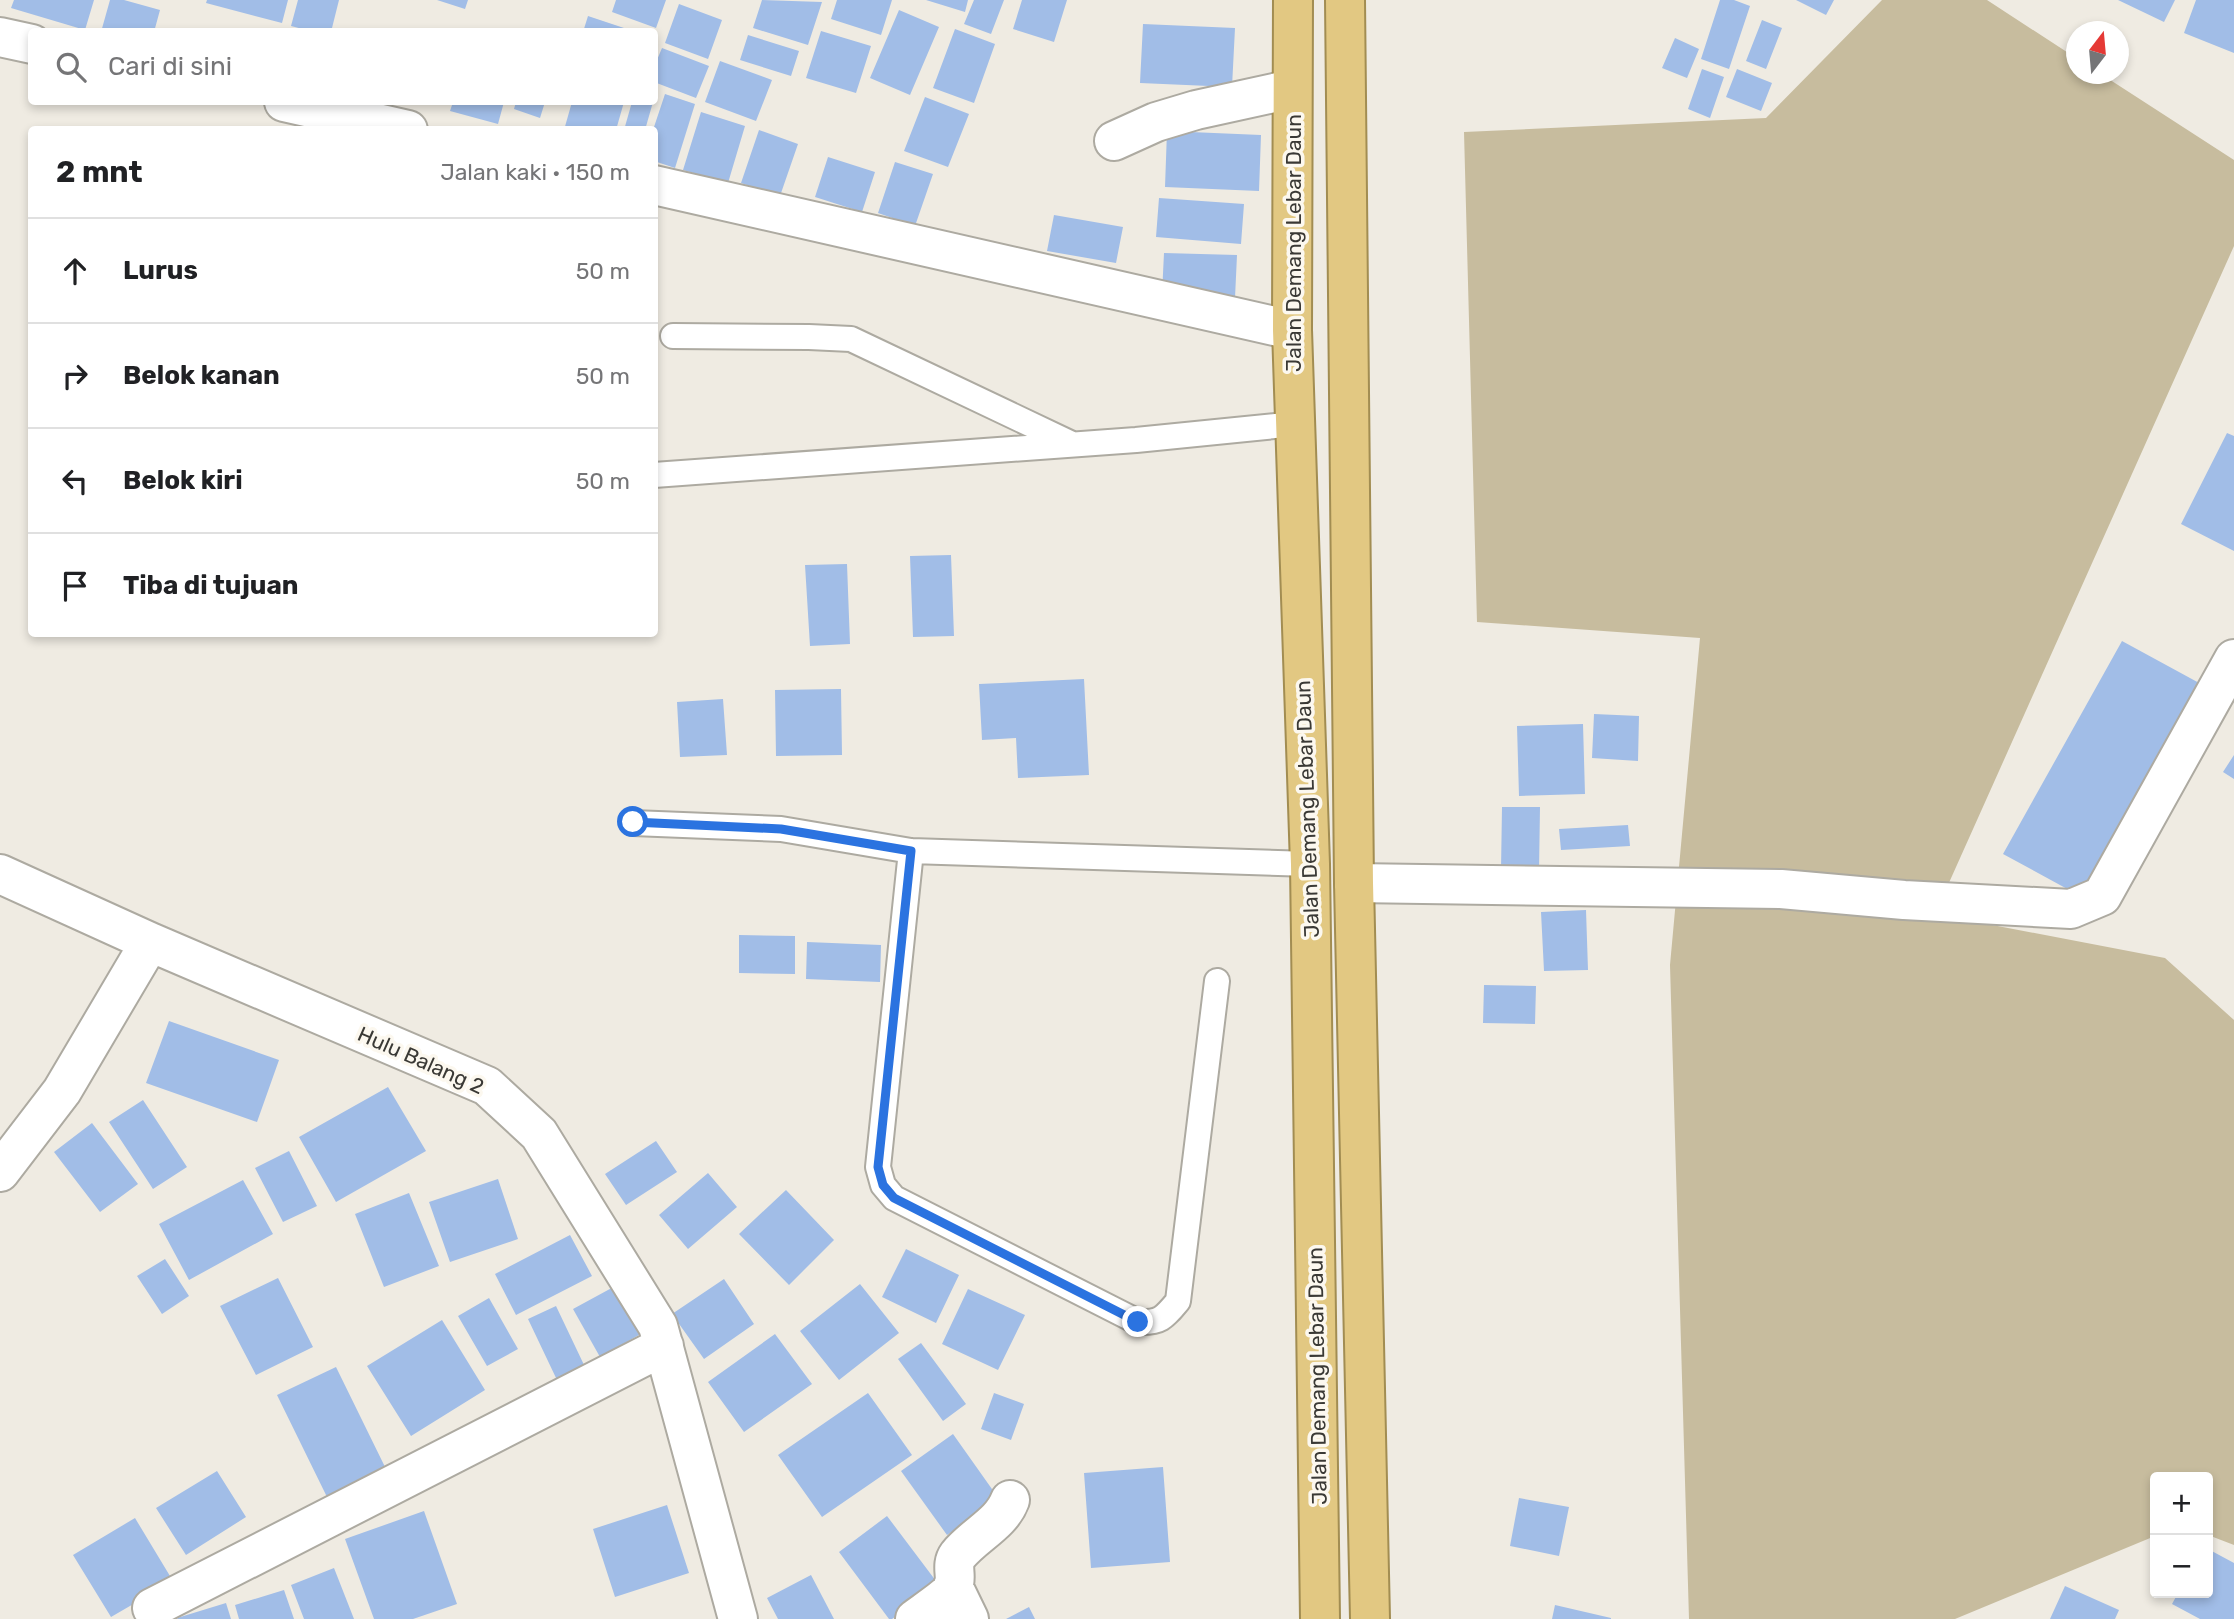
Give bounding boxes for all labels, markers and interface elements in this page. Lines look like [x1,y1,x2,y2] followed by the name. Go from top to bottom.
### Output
[2066,21,2129,84] north arrow
[28,28,658,105] search box
[52,48,90,86] icon: search
[108,51,232,82] text: Cari di sini
[1281,114,1306,372] street label: Jalan Demang Lebar Daun
[56,154,143,190] text: 2 mnt
[440,158,630,186] text: Jalan kaki · 150 m
[56,252,94,290] icon: ahead
[123,255,198,286] text: Lurus
[576,257,630,285] text: 50 m
[56,357,94,395] icon: right
[123,360,280,391] text: Belok kanan
[576,362,630,390] text: 50 m
[56,462,94,500] icon: left
[123,465,243,496] text: Belok kiri
[576,467,630,495] text: 50 m
[56,567,94,605] icon: arrive
[123,570,298,601] text: Tiba di tujuan
[1290,680,1324,938] street label: Jalan Demang Lebar Daun
[617,806,648,837] route start
[354,1021,488,1099] street label: Hulu Balang 2
[1302,1247,1332,1505] street label: Jalan Demang Lebar Daun
[1122,1306,1153,1337] route end
[2150,1472,2213,1598] map controls
[2150,1472,2213,1535] button: +
[2150,1535,2213,1598] button: −

